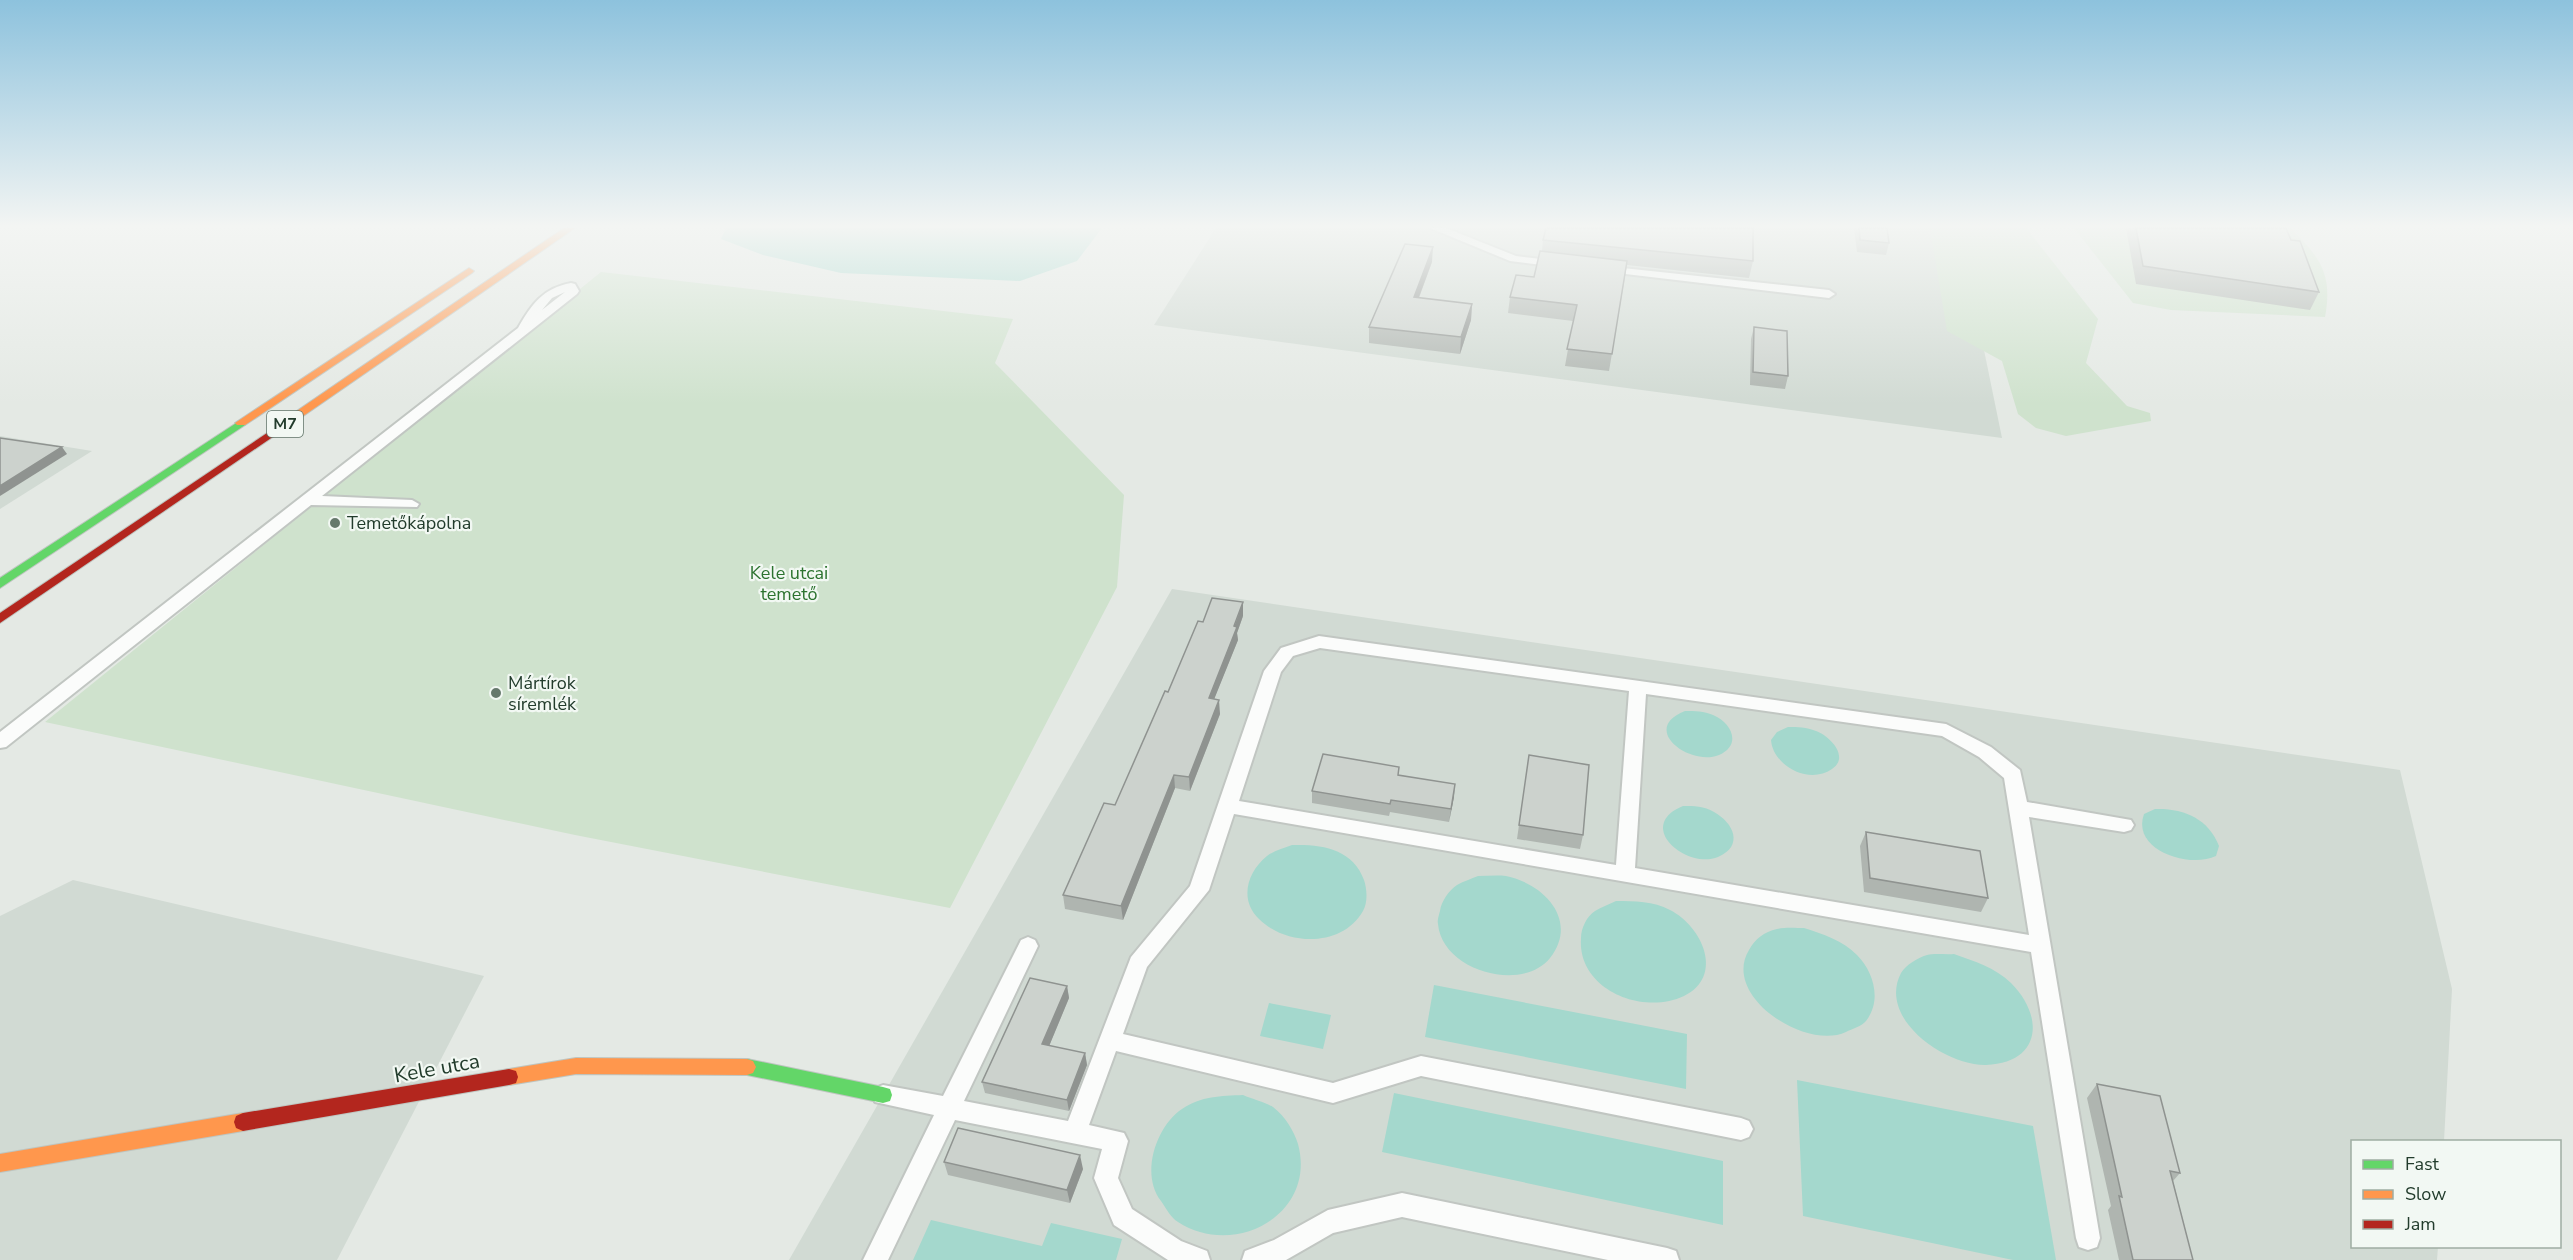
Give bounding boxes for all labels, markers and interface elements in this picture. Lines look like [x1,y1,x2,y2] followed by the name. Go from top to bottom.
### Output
[267,411,303,437] road number: M7
[347,511,471,535] place label: Temetőkápolna
[328,516,342,530] marker: Temetőkápolna
[750,561,828,606] park label: Kele utcai temető
[508,671,577,716] place label: Mártírok síremlék
[489,686,503,700] marker: Mártírok síremlék
[392,1047,482,1089] street label: Kele utca
[2351,1140,2561,1248] legend
[2405,1152,2440,1176] text: Fast
[2405,1182,2446,1206] text: Slow
[2404,1212,2436,1236] text: Jam

